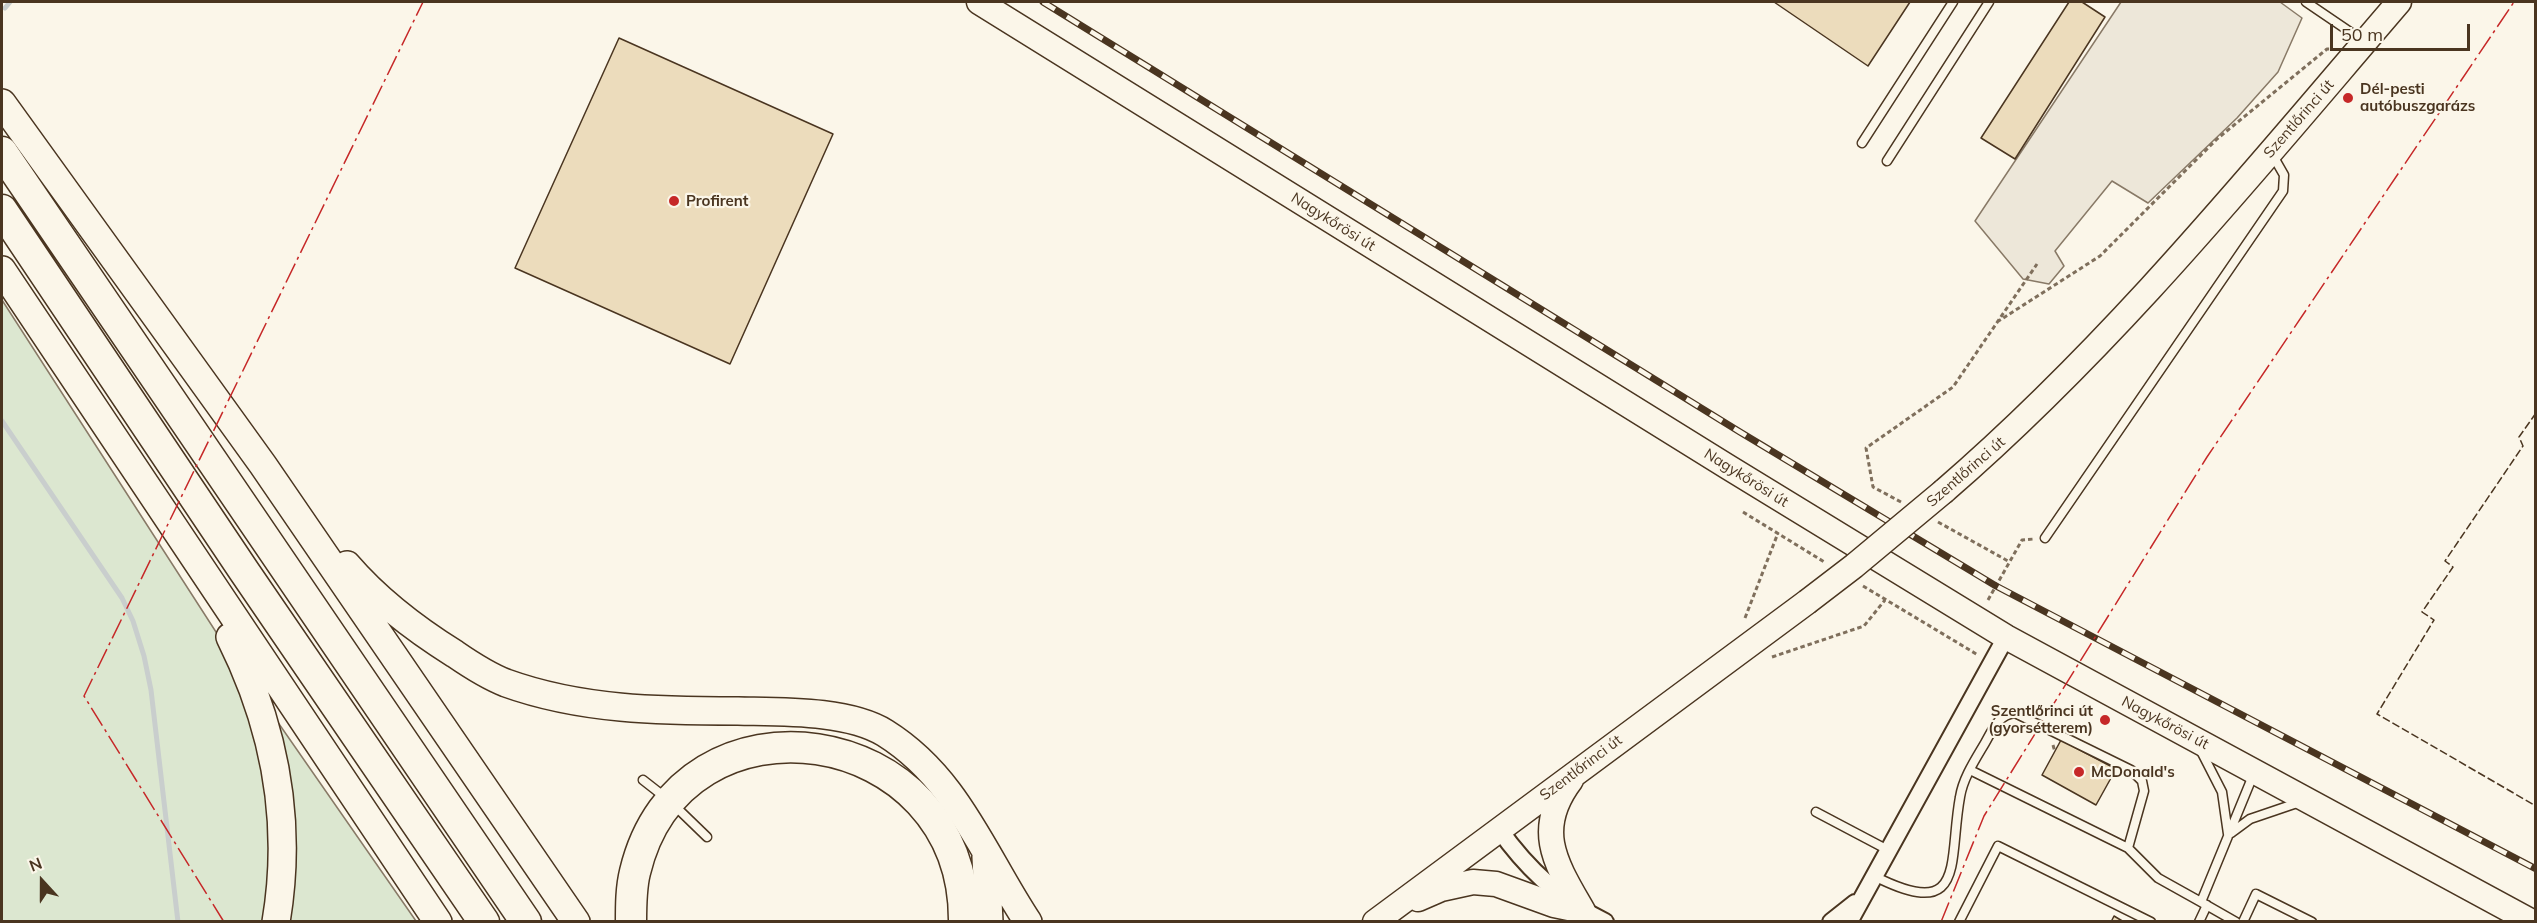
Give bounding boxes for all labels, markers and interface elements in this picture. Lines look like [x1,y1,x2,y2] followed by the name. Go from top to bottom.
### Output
[2333,12,2472,50] scale bar
[2341,23,2383,46] text: 50 m
[2260,76,2338,162] street label: Szentlőrinci út
[2360,80,2475,115] place label: Dél-pesti autóbuszgarázs
[2341,91,2355,105] marker: Dél-pesti autóbuszgarázs
[1287,189,1379,255] street label: Nagykőrösi út
[686,192,749,210] place label: Profirent
[667,194,681,208] marker: Profirent
[1923,433,2009,511] street label: Szentlőrinci út
[1700,445,1792,511] street label: Nagykőrösi út
[2118,693,2212,753] street label: Nagykőrösi út
[1988,702,2093,737] place label: Szentlőrinci út (gyorsétterem)
[2098,713,2112,727] marker: Szentlőrinci út (gyorsétterem)
[1536,731,1626,805] street label: Szentlőrinci út
[2091,763,2175,781] place label: McDonald's
[2072,765,2086,779] marker: McDonald's
[12,851,72,911] north arrow
[26,853,45,876] text: N

